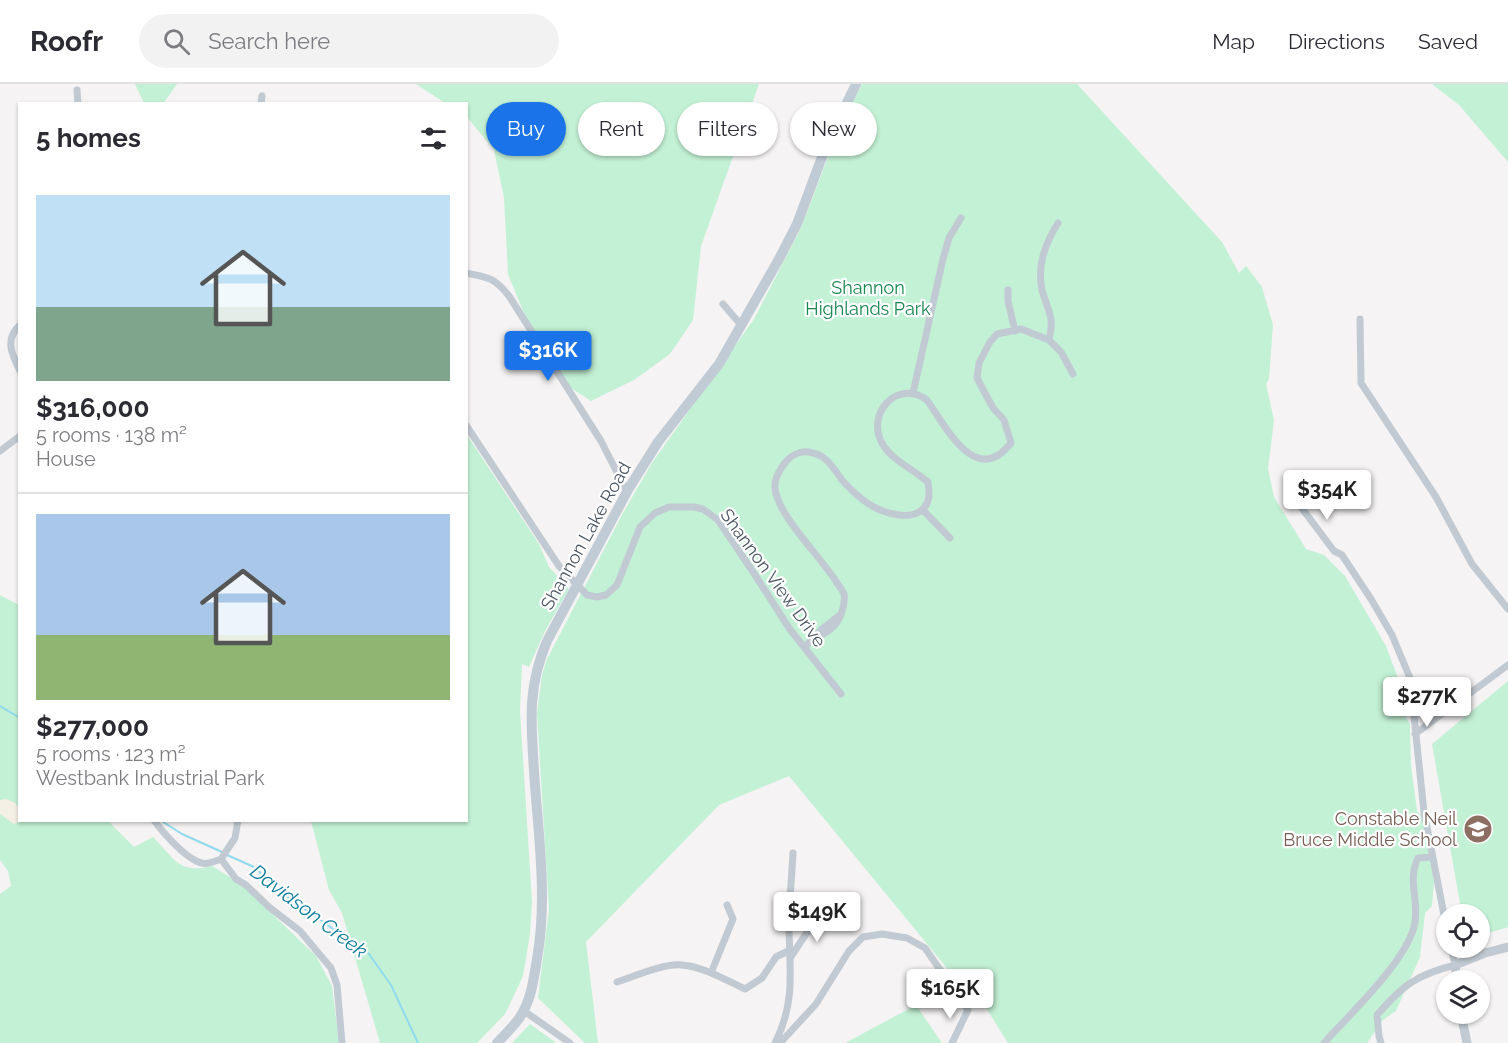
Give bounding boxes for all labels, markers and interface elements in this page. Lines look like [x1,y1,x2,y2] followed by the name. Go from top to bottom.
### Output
[139,14,559,68] search box
[30,25,103,58] text: Roofr
[160,25,193,58] icon: search
[208,28,330,54] text: Search here
[1212,29,1255,54] text: Map
[1288,29,1385,54] text: Directions
[1418,29,1478,54] text: Saved
[486,102,566,156] chip: Buy
[578,102,665,156] chip: Rent
[677,102,778,156] chip: Filters
[790,102,877,156] chip: New
[417,122,450,155] icon: filters
[36,123,141,153] text: 5 homes
[189,234,297,342] icon: home
[805,277,931,319] park label: Shannon Highlands Park
[506,331,590,382] pin: $316K
[518,338,578,362] text: $316K
[36,393,149,423] text: $316,000
[36,423,187,447] text: 5 rooms · 138 m²
[36,447,96,471] text: House
[536,458,635,613] street label: Shannon Lake Road
[1285,470,1369,521] pin: $354K
[1297,477,1357,501] text: $354K
[716,505,831,651] street label: Shannon View Drive
[189,553,297,661] icon: home
[1385,677,1469,728] pin: $277K
[1397,684,1457,708] text: $277K
[36,712,149,742] text: $277,000
[36,742,185,766] text: 5 rooms · 123 m²
[36,766,265,790] text: Westbank Industrial Park
[1283,808,1457,850] place label: Constable Neil Bruce Middle School
[1462,813,1494,845] school or university icon: Constable Neil Bruce Middle School
[246,859,373,963] water label: Davidson Creek
[775,892,859,943] pin: $149K
[787,899,847,923] text: $149K
[1436,904,1490,1024] map controls
[1436,904,1490,958] button: locate
[908,969,992,1020] pin: $165K
[1436,970,1490,1024] button: layers
[920,976,980,1000] text: $165K

